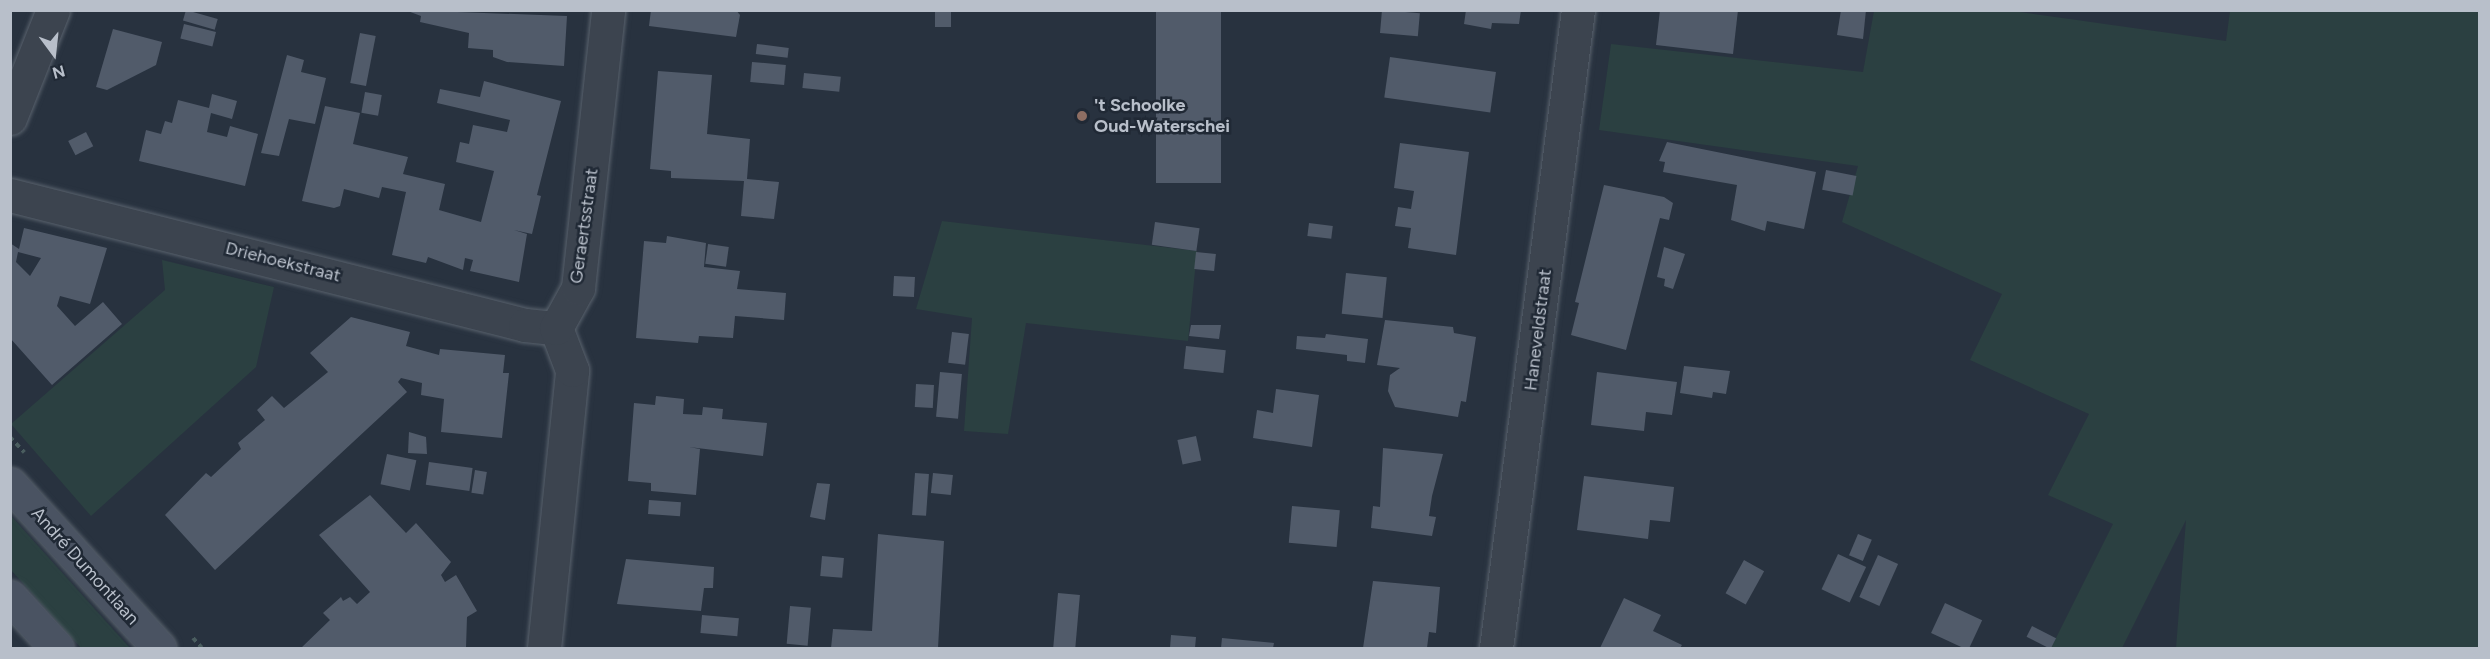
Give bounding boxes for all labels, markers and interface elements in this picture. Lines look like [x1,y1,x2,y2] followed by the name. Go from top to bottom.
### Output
[24,24,84,84] north arrow
[50,61,67,83] text: N
[1094,95,1230,138] place label: 't Schoolke Oud-Waterschei
[1075,109,1089,123] marker: 't Schoolke Oud-Waterschei
[565,167,603,285] street label: Geraertsstraat
[223,237,343,287] street label: Driehoekstraat
[1520,268,1556,392] street label: Haneveldstraat
[27,503,143,629] street label: André Dumontlaan

